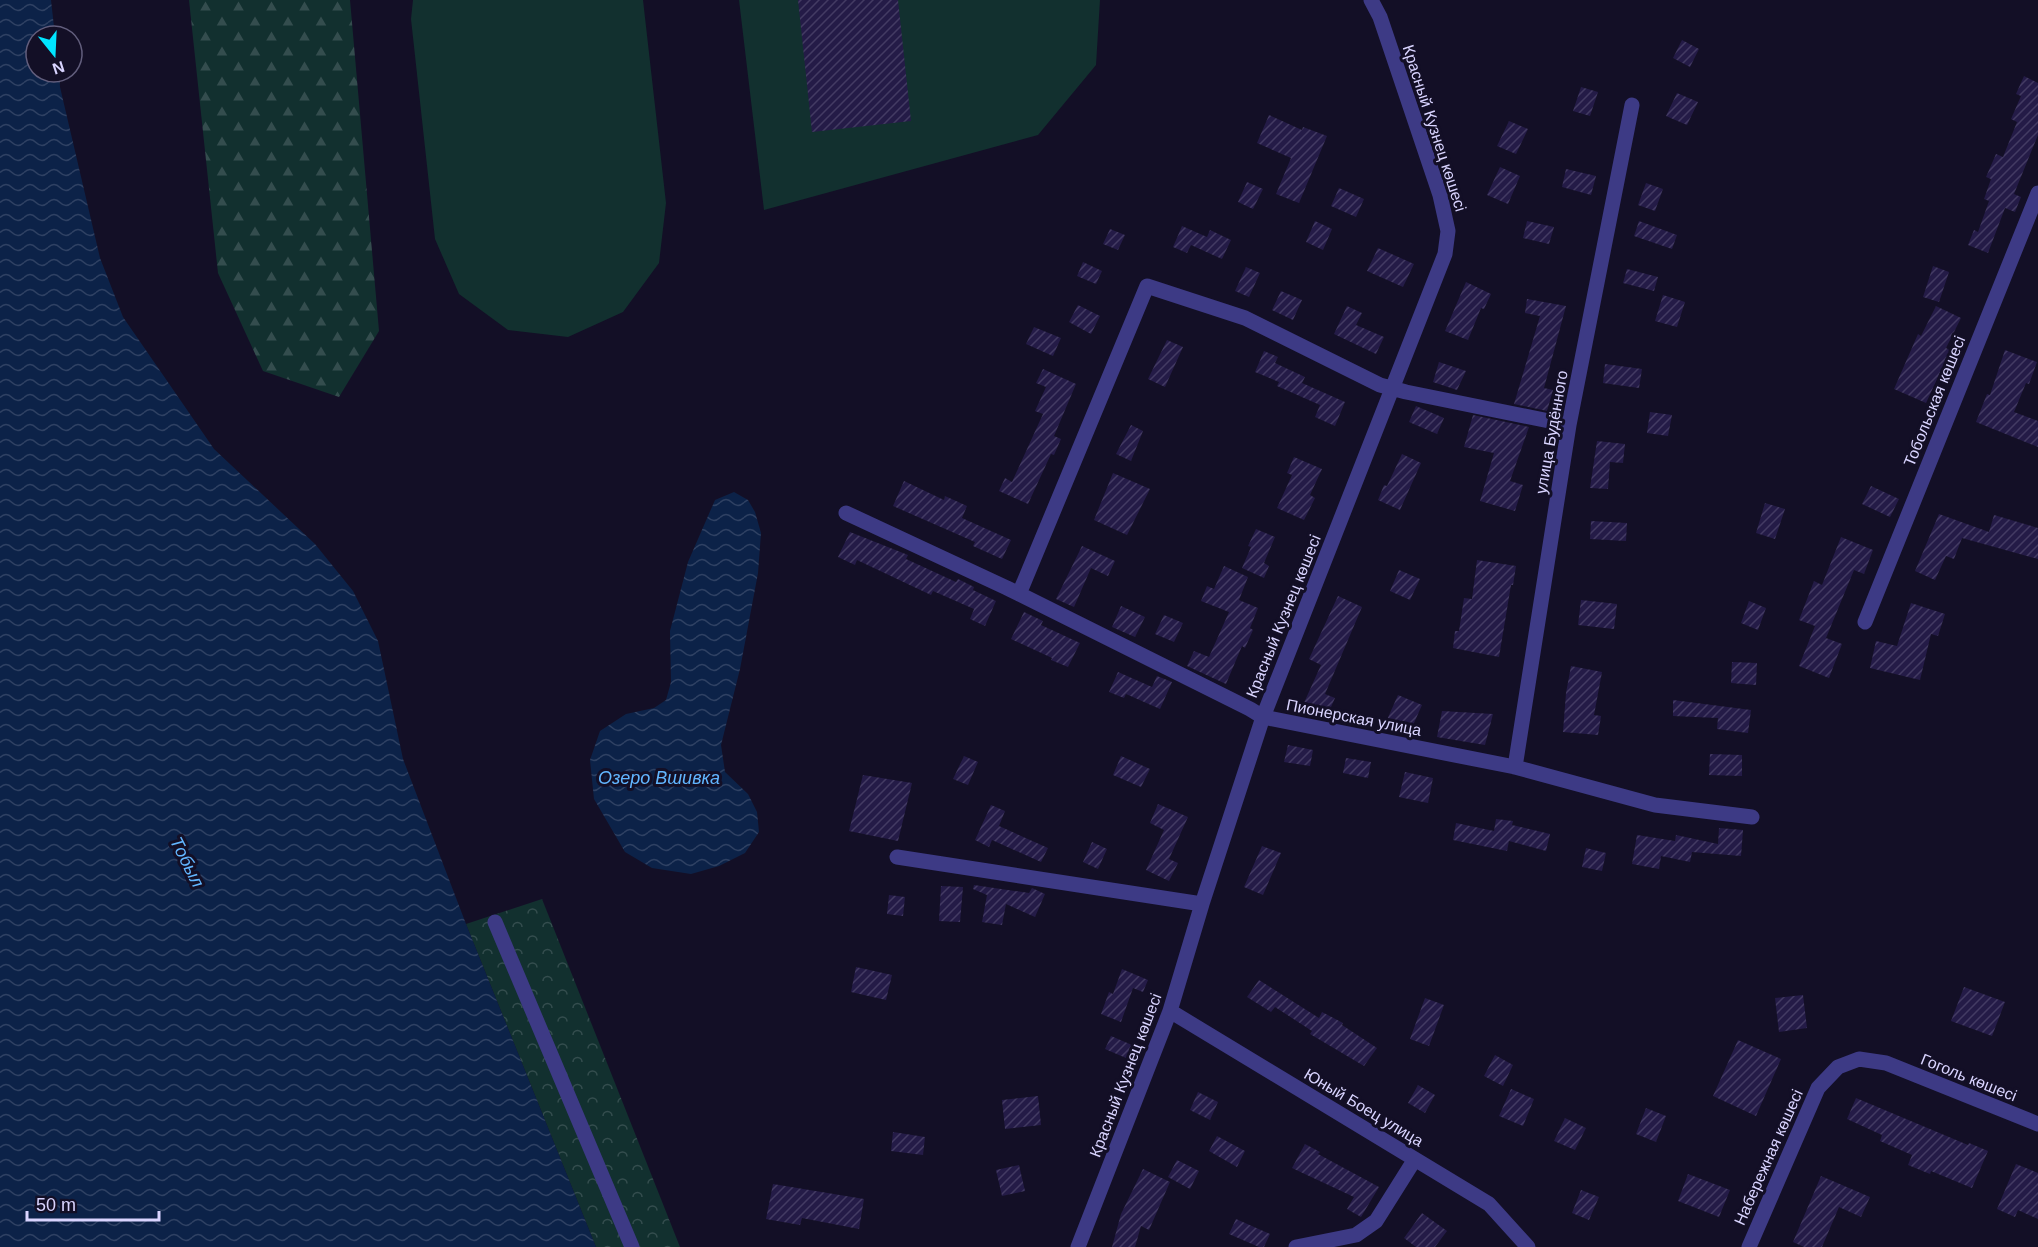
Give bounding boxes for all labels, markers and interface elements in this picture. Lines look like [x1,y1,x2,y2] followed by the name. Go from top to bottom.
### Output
[24,24,84,84] north arrow
[1400,43,1469,214] street label: Красный Кузнец көшесі
[50,58,67,78] text: N
[1900,333,1968,469] street label: Тобольская көшесі
[1532,369,1571,495] street label: улица Будённого
[1243,532,1324,700] street label: Красный Кузнец көшесі
[1285,696,1423,739] street label: Пионерская улица
[598,768,720,788] water label: Озеро Вшивка
[166,833,208,891] water label: Тобыл
[1086,991,1165,1159] street label: Красный Кузнец көшесі
[1918,1051,2019,1104] street label: Гоголь көшесі
[1301,1065,1426,1150] street label: Юный Боец улица
[1731,1087,1806,1228] street label: Набережная көшесі
[27,1184,159,1222] scale bar
[36,1195,76,1215] text: 50 m

